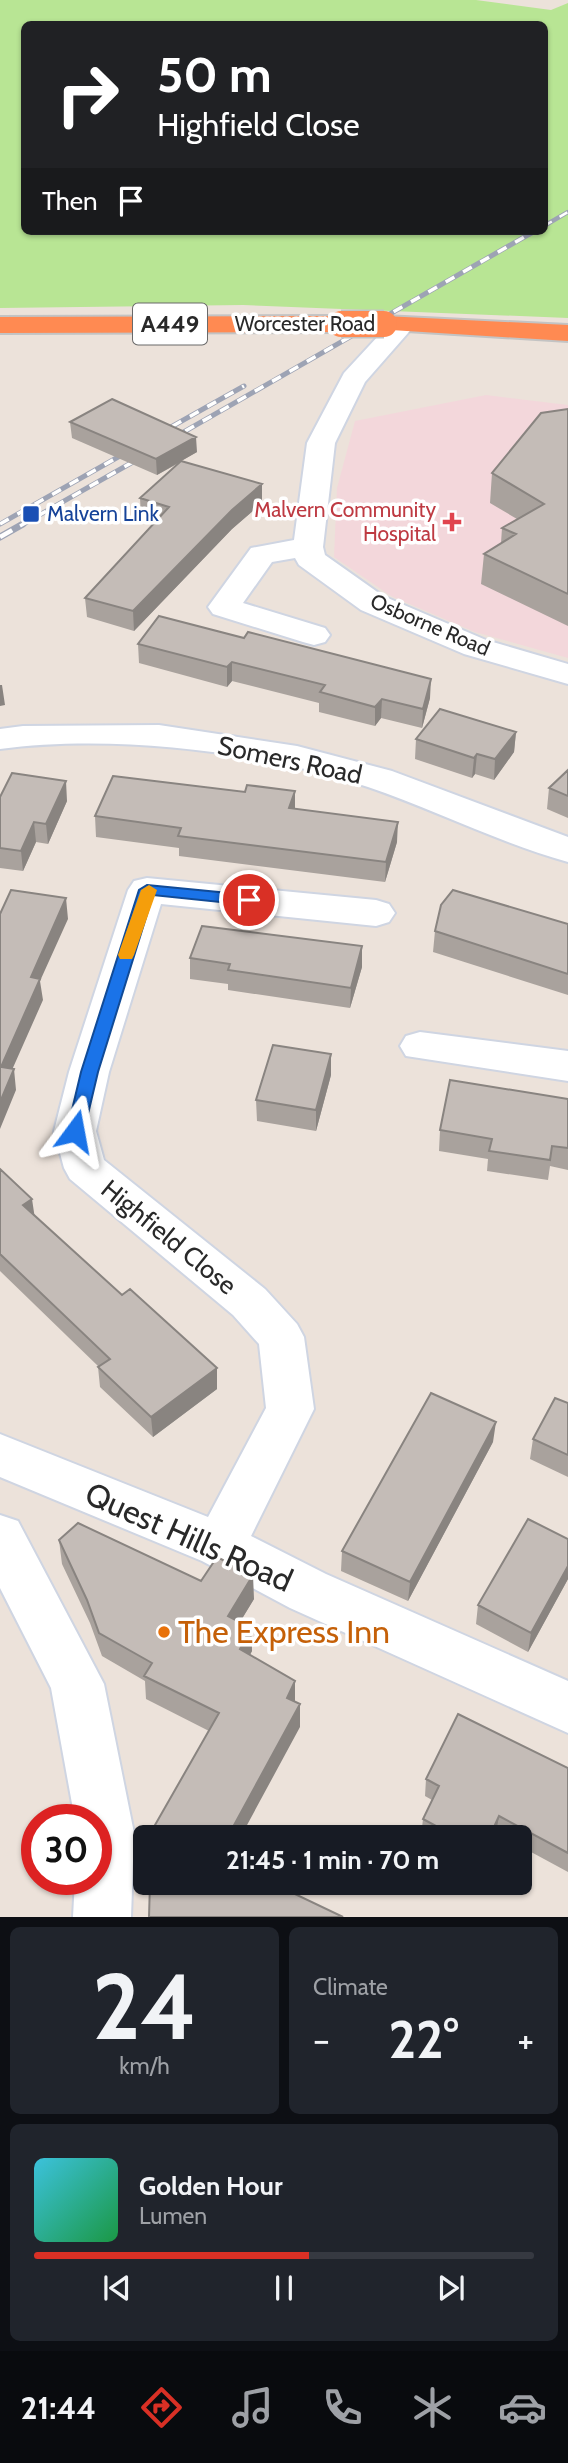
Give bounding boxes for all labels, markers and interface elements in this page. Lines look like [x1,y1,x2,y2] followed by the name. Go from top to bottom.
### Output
[157,45,272,104] text: 50 m
[42,49,133,140] icon: right
[157,105,360,144] text: Highfield Close
[112,182,150,220] icon: arrive
[42,185,98,217] text: Then
[133,304,207,344] road number: A449
[235,311,375,336] street label: Worcester Road
[254,497,436,546] place label: Malvern Community Hospital
[47,501,160,526] place label: Malvern Link
[21,504,41,524] marker: Malvern Link
[442,512,462,532] marker: Malvern Community Hospital
[367,588,494,661] street label: Osborne Road
[215,729,365,791] street label: Somers Road
[219,870,279,930] pin
[230,881,268,919] icon: arrive
[38,1094,112,1168] position arrow
[95,1173,243,1301] street label: Highfield Close
[79,1473,299,1600] street label: Quest Hills Road
[178,1612,390,1651] place label: The Express Inn
[156,1624,172,1640] marker: The Express Inn
[21,1804,112,1895] speed limit sign: 30
[226,1844,439,1876] text: 21:45 · 1 min · 70 m
[92,1951,197,2062] text: 24
[313,1973,388,2001] text: Climate
[388,2008,459,2071] text: 22°
[313,2016,330,2063] text: −
[517,2016,534,2063] text: +
[119,2052,170,2080] text: km/h
[139,2170,282,2202] text: Golden Hour
[139,2202,207,2230] text: Lumen
[98,2269,136,2307] icon: previous
[265,2269,303,2307] icon: pause
[432,2269,470,2307] icon: next
[137,2383,186,2432] icon: directions
[228,2383,277,2432] icon: music
[318,2383,367,2432] icon: phone
[408,2383,457,2432] icon: climate
[498,2383,547,2432] icon: car
[21,2388,96,2427] text: 21:44

